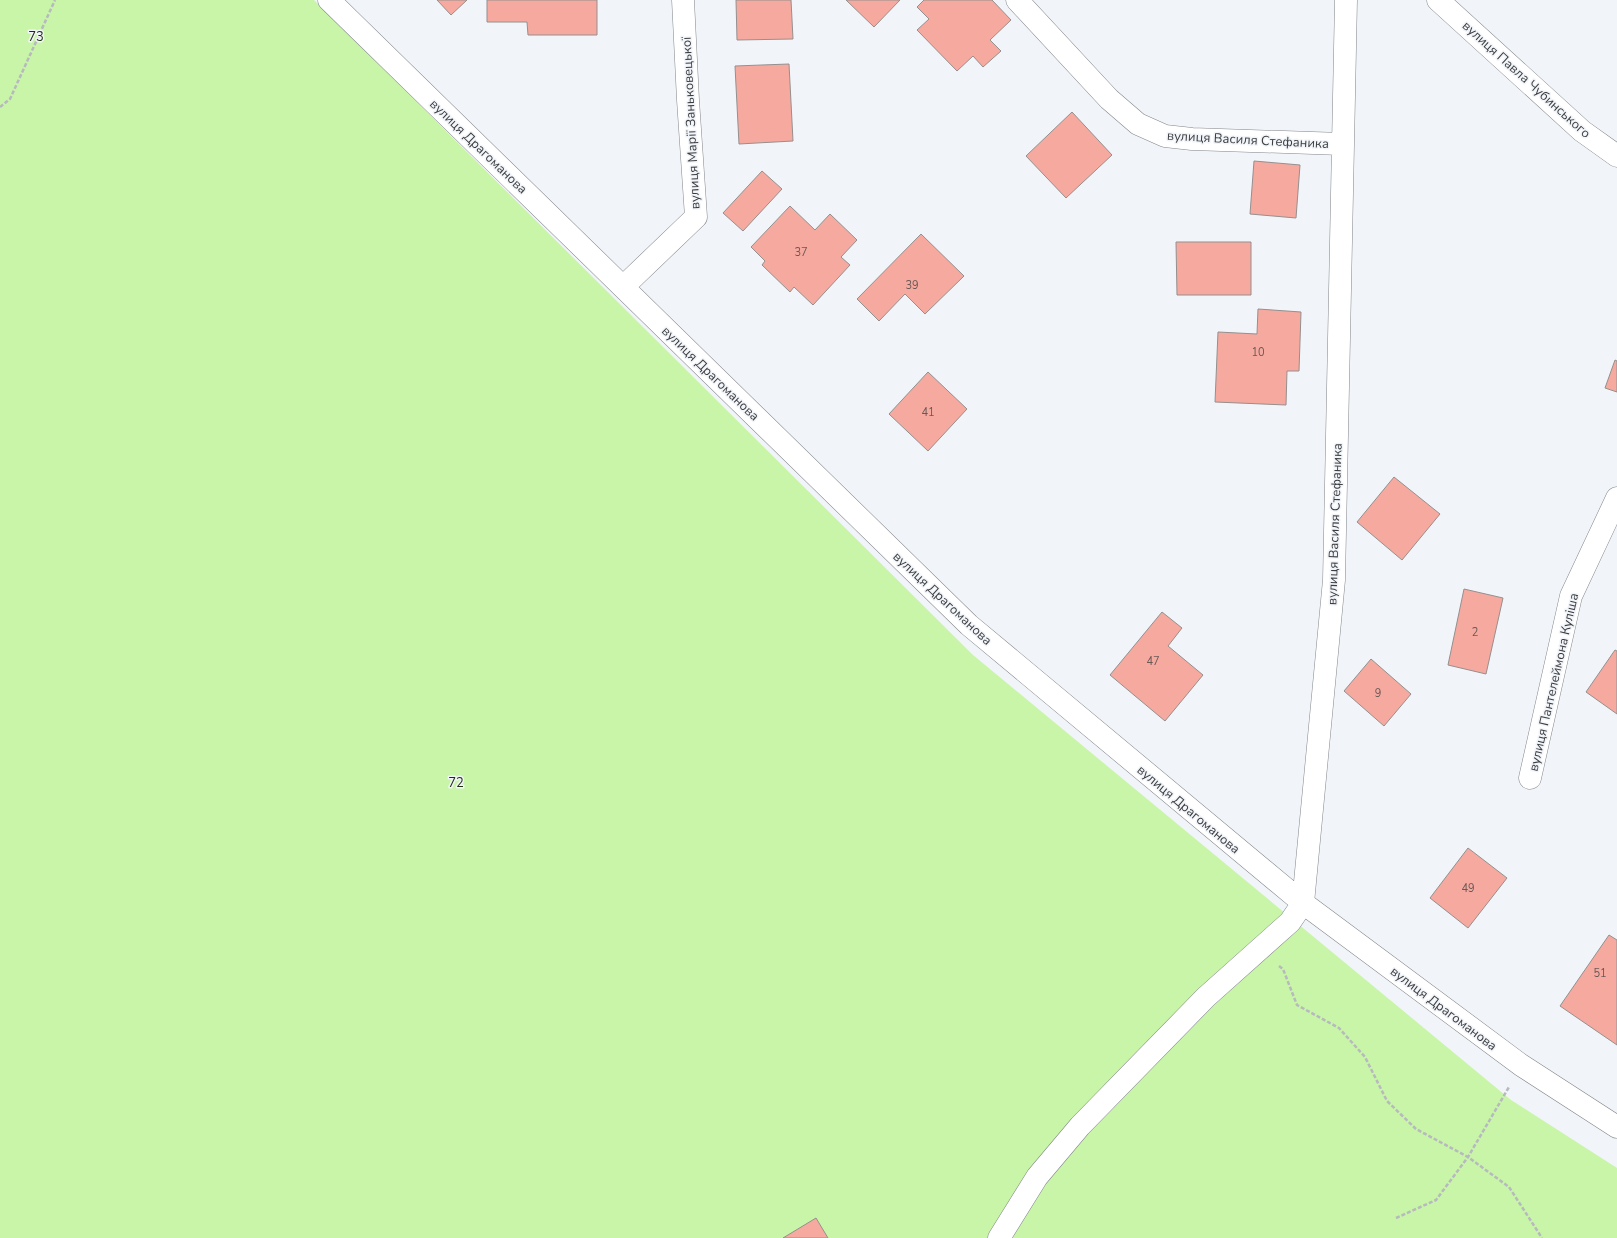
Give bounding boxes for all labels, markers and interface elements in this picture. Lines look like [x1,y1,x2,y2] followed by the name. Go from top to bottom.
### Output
[1458,17,1594,142] street label: вулиця Павла Чубинського
[28,28,44,46] park label: 73
[677,35,705,210] street label: вулиця Марії Заньковецької
[426,95,531,198] street label: вулиця Драгоманова
[1167,127,1329,153] street label: вулиця Василя Стефаника
[794,245,808,260] house number: 37
[905,278,919,293] house number: 39
[658,322,763,425] street label: вулиця Драгоманова
[1251,345,1265,360] house number: 10
[921,405,935,420] house number: 41
[1323,443,1347,605] street label: вулиця Василя Стефаника
[889,548,996,649] street label: вулиця Драгоманова
[1525,591,1583,773] street label: вулиця Пантелеймона Куліша
[1472,625,1478,640] house number: 2
[1146,654,1160,669] house number: 47
[1375,686,1381,701] house number: 9
[1133,761,1244,858] street label: вулиця Драгоманова
[448,774,464,792] park label: 72
[1461,881,1475,896] house number: 49
[1386,963,1500,1055] street label: вулиця Драгоманова
[1593,966,1607,981] house number: 51

